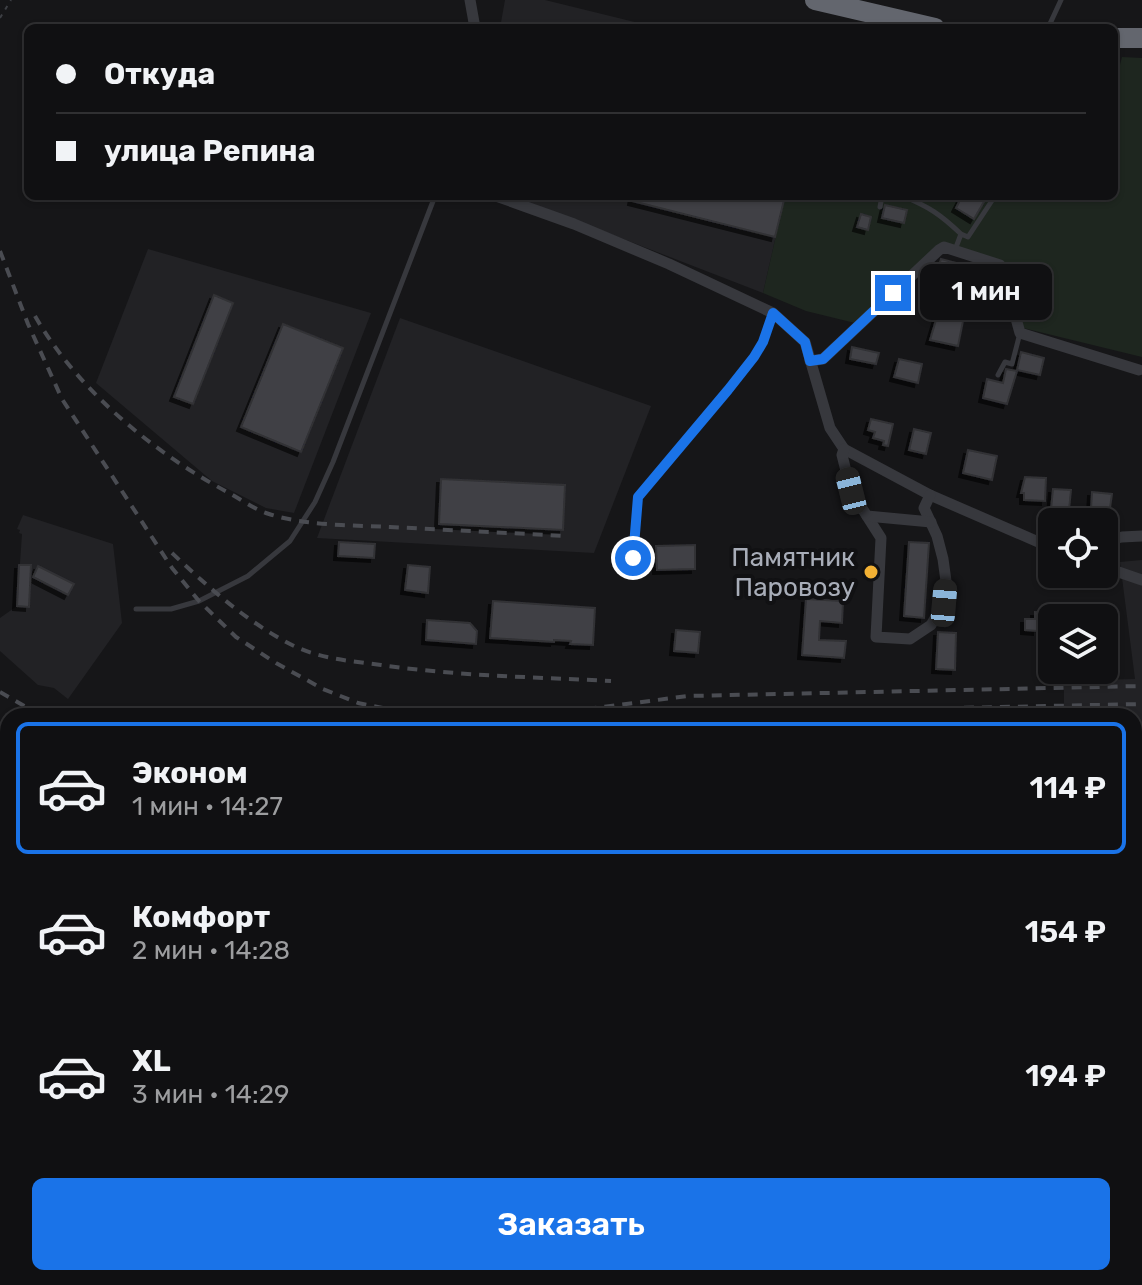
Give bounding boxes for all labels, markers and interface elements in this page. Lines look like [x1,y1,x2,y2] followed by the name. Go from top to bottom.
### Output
[104,56,215,92] text: Откуда
[104,133,315,169] text: улица Репина
[921,265,1053,321] callout: 1 мин
[875,275,911,311] route end
[951,276,1021,307] text: 1 мин
[834,465,868,517] car
[1038,508,1118,684] map controls
[1038,508,1118,588] button: locate
[615,540,651,576] route start
[731,542,855,603] place label: Памятник Паровозу
[862,563,880,581] marker: Памятник Паровозу
[930,578,958,628] car
[1038,604,1118,684] button: layers
[36,752,108,824] icon: car
[132,755,248,791] text: Эконом
[1029,770,1106,806] text: 114 ₽
[132,791,283,822] text: 1 мин · 14:27
[36,896,108,968] icon: car
[132,899,270,935] text: Комфорт
[1025,914,1106,950] text: 154 ₽
[132,935,290,966] text: 2 мин · 14:28
[36,1040,108,1112] icon: car
[132,1043,171,1079] text: XL
[1025,1058,1106,1094] text: 194 ₽
[132,1079,289,1110] text: 3 мин · 14:29
[32,1178,1110,1270] button: Заказать

